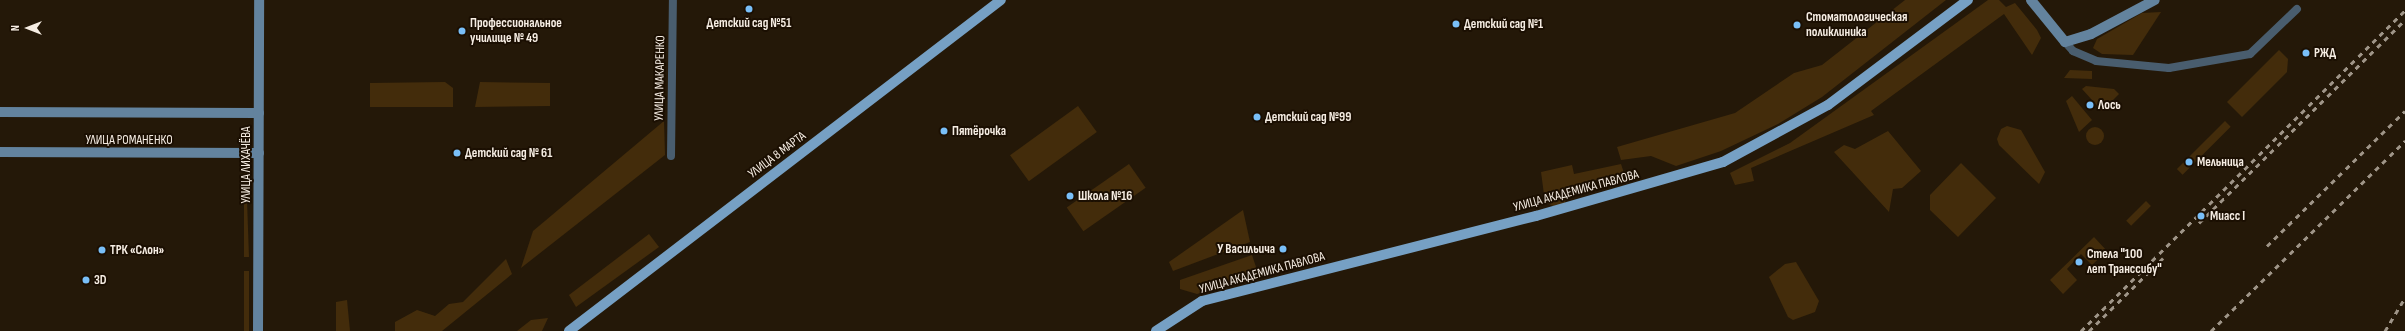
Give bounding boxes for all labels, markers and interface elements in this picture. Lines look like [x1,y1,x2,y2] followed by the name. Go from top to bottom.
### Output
[744,4,754,14] marker: Детский сад №51
[8,8,48,48] north arrow
[1806,10,1907,41] place label: Стоматологическая поликлиника
[707,15,791,31] place label: Детский сад №51
[470,16,562,47] place label: Профессиональное училище № 49
[1464,16,1543,32] place label: Детский сад №1
[1451,19,1461,29] marker: Детский сад №1
[1791,19,1803,31] marker: Стоматологическая поликлиника
[9,25,22,31] text: N
[457,26,467,36] marker: Профессиональное училище № 49
[651,35,669,121] street label: УЛИЦА МАКАРЕНКО
[2314,45,2336,61] place label: РЖД
[2301,48,2311,58] marker: РЖД
[2098,97,2121,113] place label: Лось
[2085,100,2095,110] marker: Лось
[1265,109,1351,125] place label: Детский сад №99
[1252,112,1262,122] marker: Детский сад №99
[952,123,1006,139] place label: Пятёрочка
[238,126,254,204] street label: УЛИЦА ЛИХАЧЁВА
[939,126,949,136] marker: Пятёрочка
[745,128,809,182] street label: УЛИЦА 8 МАРТА
[85,132,173,148] street label: УЛИЦА РОМАНЕНКО
[465,145,552,161] place label: Детский сад № 61
[452,148,462,158] marker: Детский сад № 61
[2197,154,2244,170] place label: Мельница
[2184,157,2194,167] marker: Мельница
[1512,167,1640,215] street label: УЛИЦА АКАДЕМИКА ПАВЛОВА
[1078,188,1132,204] place label: Школа №16
[1065,191,1075,201] marker: Школа №16
[2210,208,2245,224] place label: Миасс I
[2195,210,2207,222] marker: Миасс I
[1217,241,1275,257] place label: У Васильича
[110,242,164,258] place label: ТРК «Слон»
[1278,244,1288,254] marker: У Васильича
[97,245,107,255] marker: ТРК «Слон»
[2087,247,2162,278] place label: Стела "100 лет Транссибу"
[1198,249,1326,297] street label: УЛИЦА АКАДЕМИКА ПАВЛОВА
[2074,257,2084,267] marker: Стела "100 лет Транссибу"
[94,272,107,288] place label: 3D
[81,275,91,285] marker: 3D

